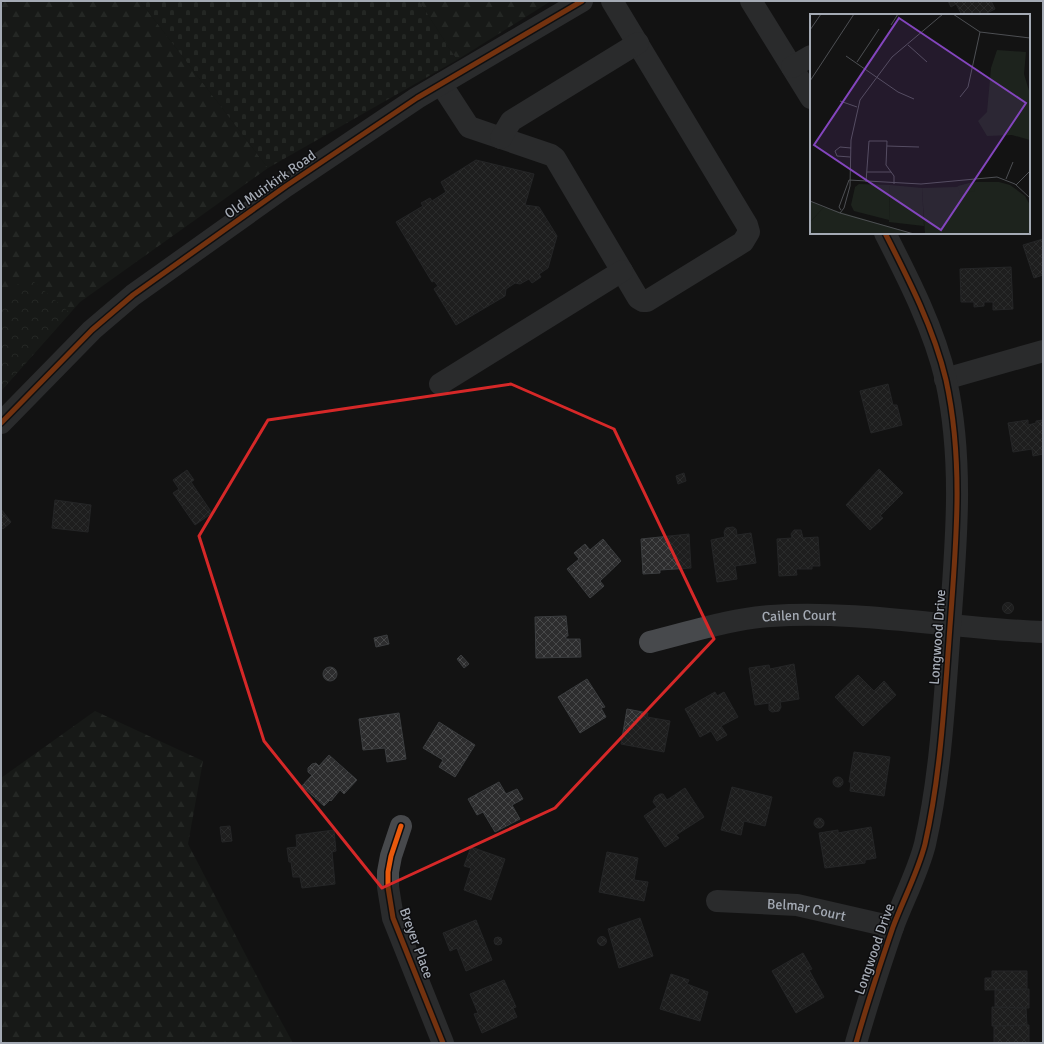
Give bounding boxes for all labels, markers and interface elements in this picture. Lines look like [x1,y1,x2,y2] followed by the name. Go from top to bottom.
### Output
[810,14,1030,234] inset map
[221,147,319,222] street label: Old Muirkirk Road
[926,589,949,685] street label: Longwood Drive
[761,607,837,626] street label: Cailen Court
[767,896,847,925] street label: Belmar Court
[851,901,898,997] street label: Longwood Drive
[396,905,437,981] street label: Breyer Place

